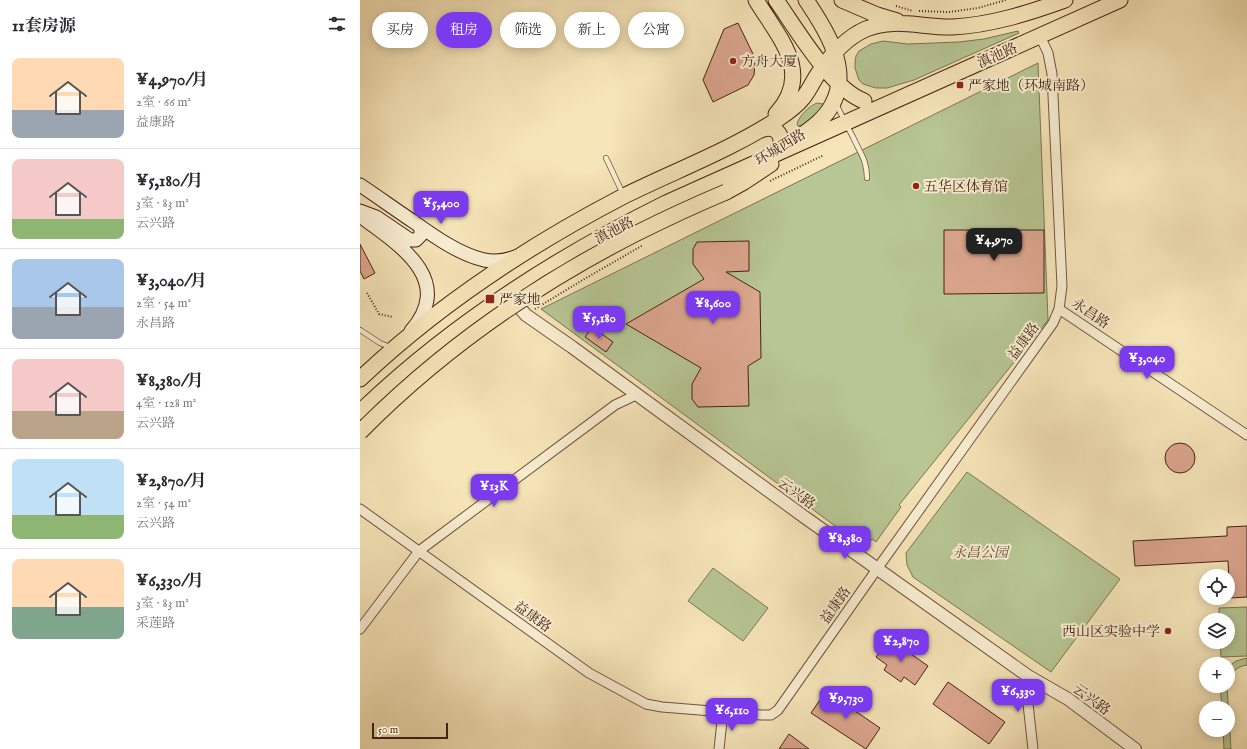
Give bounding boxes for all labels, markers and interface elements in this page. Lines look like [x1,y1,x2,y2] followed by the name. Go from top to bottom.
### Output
[372,12,428,48] chip: 买房
[436,12,492,48] chip: 租房
[500,12,556,48] chip: 筛选
[564,12,620,48] chip: 新上
[628,12,684,48] chip: 公寓
[326,13,348,35] icon: filters
[12,16,76,37] text: 11套房源
[975,39,1020,73] street label: 滇池路
[741,53,797,71] place label: 方舟大厦
[728,56,738,66] marker: 方舟大厦
[136,70,208,91] text: ¥4,970/月
[44,74,92,122] icon: home
[968,77,1094,95] place label: 严家地（环城南路）
[955,80,965,90] marker: 严家地（环城南路）
[136,94,191,111] text: 2室 · 66 m²
[136,114,175,131] text: 益康路
[752,126,809,170] street label: 环城西路
[136,171,203,192] text: ¥5,180/月
[44,175,92,223] icon: home
[924,178,1008,196] place label: 五华区体育馆
[911,181,921,191] marker: 五华区体育馆
[408,191,474,225] pin: ¥5,400
[136,195,189,212] text: 3室 · 83 m²
[422,195,460,212] text: ¥5,400
[592,213,637,249] street label: 滇池路
[136,215,175,232] text: 云兴路
[961,228,1027,262] pin: ¥4,970
[975,232,1013,249] text: ¥4,970
[136,271,207,292] text: ¥3,040/月
[44,275,92,323] icon: home
[499,291,541,309] place label: 严家地
[680,291,746,325] pin: ¥8,600
[484,293,496,305] marker: 严家地
[136,295,191,312] text: 2室 · 54 m²
[695,295,731,312] text: ¥8,600
[1068,295,1113,333] street label: 永昌路
[566,306,632,340] pin: ¥5,180
[582,310,616,327] text: ¥5,180
[136,315,175,332] text: 永昌路
[1004,319,1043,364] street label: 益康路
[1114,346,1180,380] pin: ¥3,040
[1129,350,1165,367] text: ¥3,040
[136,371,204,392] text: ¥8,380/月
[44,375,92,423] icon: home
[136,395,196,412] text: 4室 · 128 m²
[136,415,175,432] text: 云兴路
[136,471,207,492] text: ¥2,870/月
[470,474,518,508] pin: ¥13K
[774,474,819,513] street label: 云兴路
[44,475,92,523] icon: home
[480,478,508,495] text: ¥13K
[136,495,191,512] text: 2室 · 54 m²
[136,515,175,532] text: 云兴路
[812,526,878,560] pin: ¥8,380
[828,530,862,547] text: ¥8,380
[952,544,1010,562] park label: 永昌公园
[1199,569,1235,737] map controls
[1199,569,1235,605] button: locate
[136,571,204,592] text: ¥6,330/月
[44,575,92,623] icon: home
[816,583,855,628] street label: 益康路
[136,595,189,612] text: 3室 · 83 m²
[510,597,555,636] street label: 益康路
[1199,613,1235,649] button: layers
[136,615,175,632] text: 采莲路
[1062,623,1160,641] place label: 西山区实验中学
[1163,626,1173,636] marker: 西山区实验中学
[868,629,934,663] pin: ¥2,870
[883,633,919,650] text: ¥2,870
[1199,657,1235,693] button: +
[985,679,1051,713] pin: ¥6,330
[1069,680,1114,719] street label: 云兴路
[1001,683,1035,700] text: ¥6,330
[813,686,879,720] pin: ¥9,730
[828,690,864,707] text: ¥9,730
[699,698,765,732] pin: ¥6,110
[1199,701,1235,737] button: −
[715,702,749,719] text: ¥6,110
[372,721,448,740] scale bar
[378,723,398,737] text: 50 m

